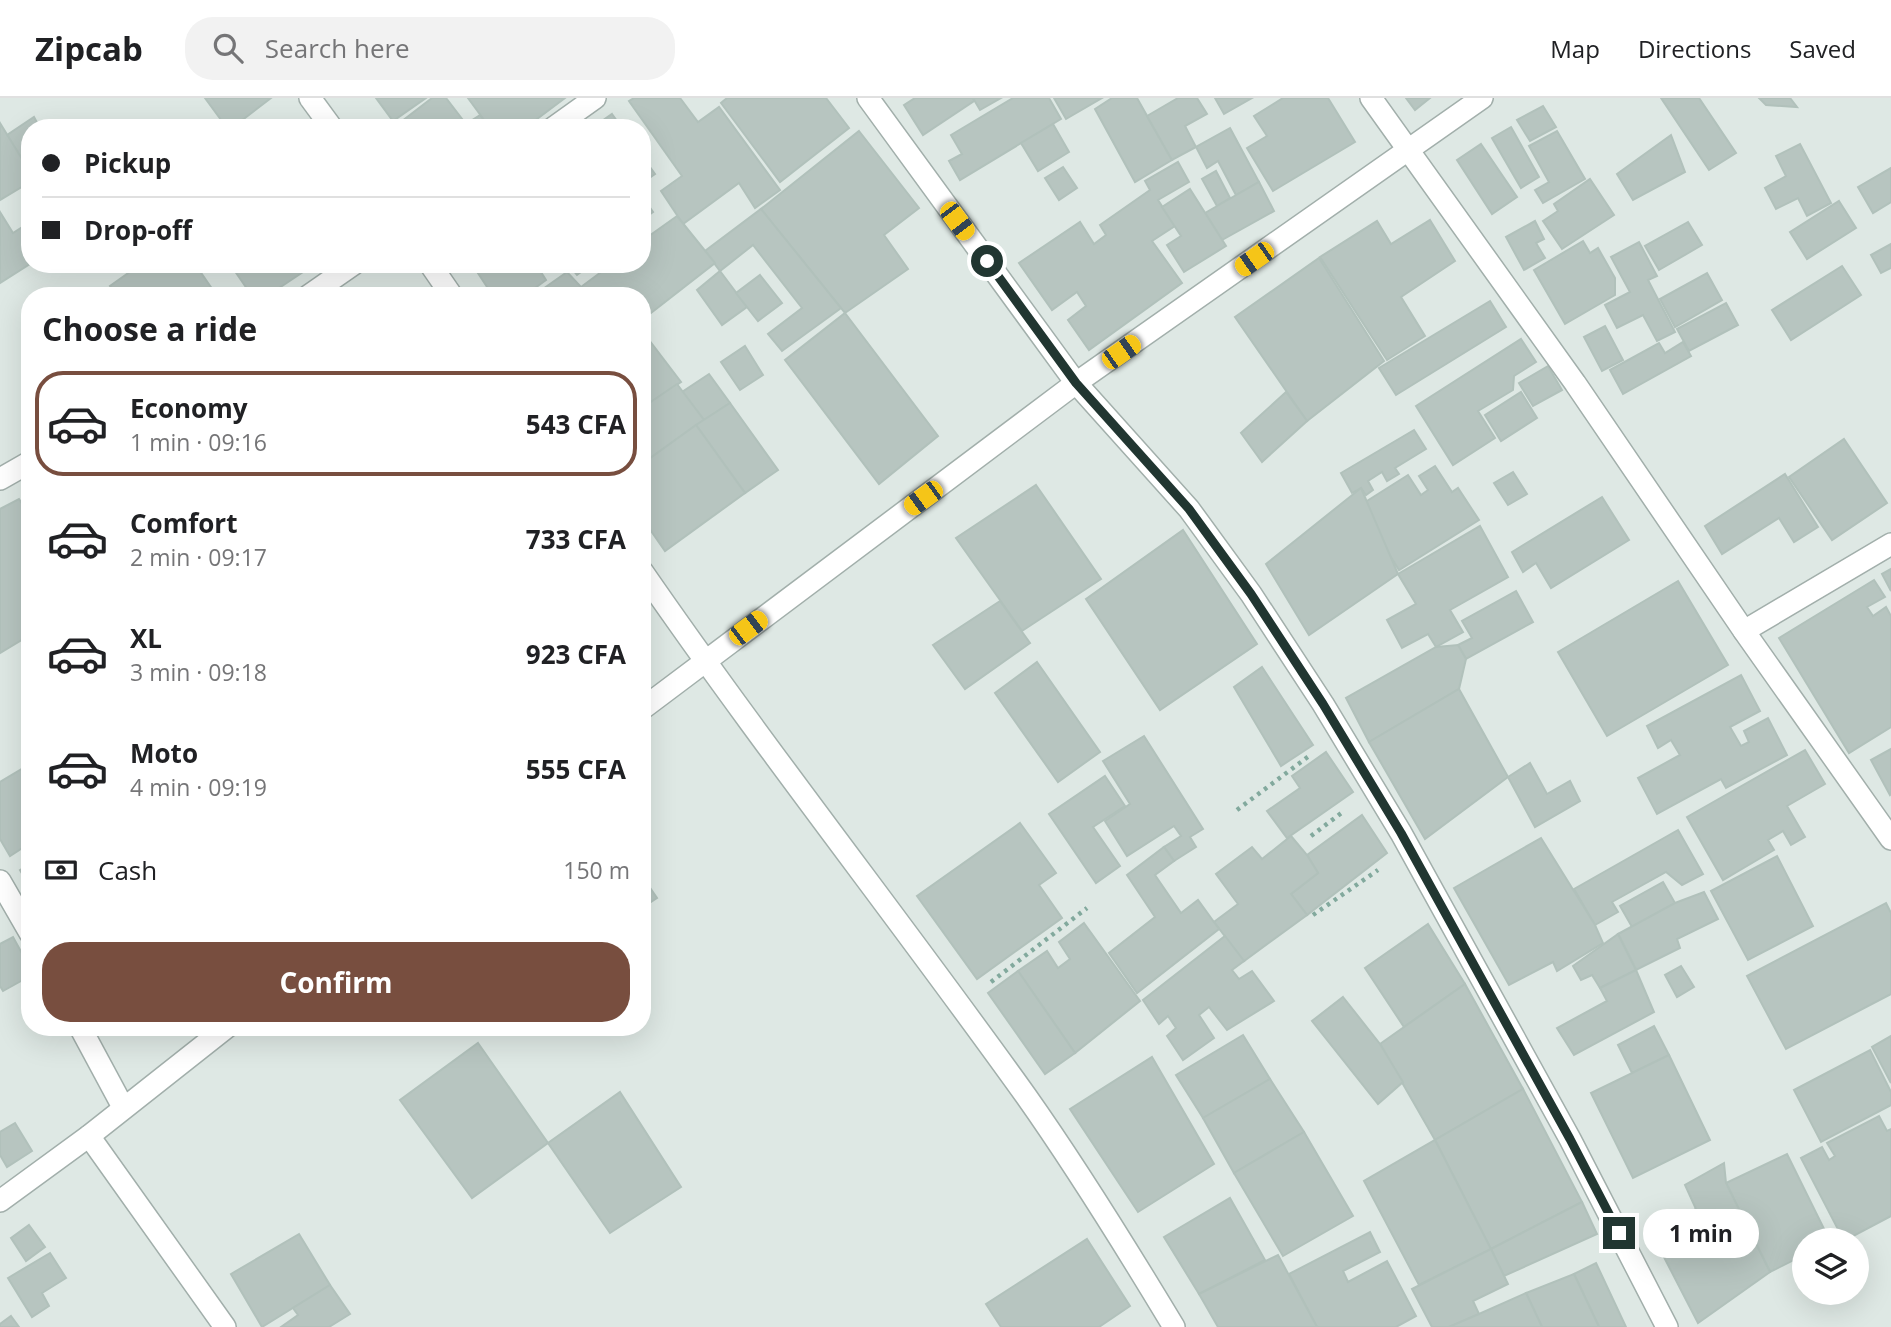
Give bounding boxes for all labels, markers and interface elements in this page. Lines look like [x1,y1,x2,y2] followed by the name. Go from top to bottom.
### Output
[185,17,675,80] search box
[35,26,143,71] text: Zipcab
[209,29,247,67] icon: search
[265,30,410,66] text: Search here
[1550,32,1600,65] text: Map
[1638,32,1751,65] text: Directions
[1789,32,1856,65] text: Saved
[84,145,171,181] text: Pickup
[936,198,979,244] car
[84,212,192,248] text: Drop-off
[1231,238,1278,280] car
[971,245,1003,277] route start
[42,307,257,350] text: Choose a ride
[1098,331,1145,373] car
[130,390,248,426] text: Economy
[46,392,109,455] icon: car
[526,406,626,442] text: 543 CFA
[130,426,267,458] text: 1 min · 09:16
[900,477,947,519] car
[130,505,237,541] text: Comfort
[46,507,109,570] icon: car
[526,521,626,557] text: 733 CFA
[130,541,267,573] text: 2 min · 09:17
[725,607,772,649] car
[130,620,162,656] text: XL
[46,622,109,685] icon: car
[526,636,626,672] text: 923 CFA
[130,656,267,688] text: 3 min · 09:18
[130,735,198,771] text: Moto
[46,737,109,800] icon: car
[526,751,626,787] text: 555 CFA
[130,771,267,803] text: 4 min · 09:19
[42,851,80,889] icon: cash
[98,852,157,888] text: Cash
[563,854,630,886] text: 150 m
[42,942,630,1022] button: Confirm
[1644,1208,1759,1258] callout: 1 min
[1603,1217,1635,1249] route end
[1669,1217,1733,1249] text: 1 min
[1792,1228,1869,1305] map controls
[1792,1228,1869,1305] button: layers

